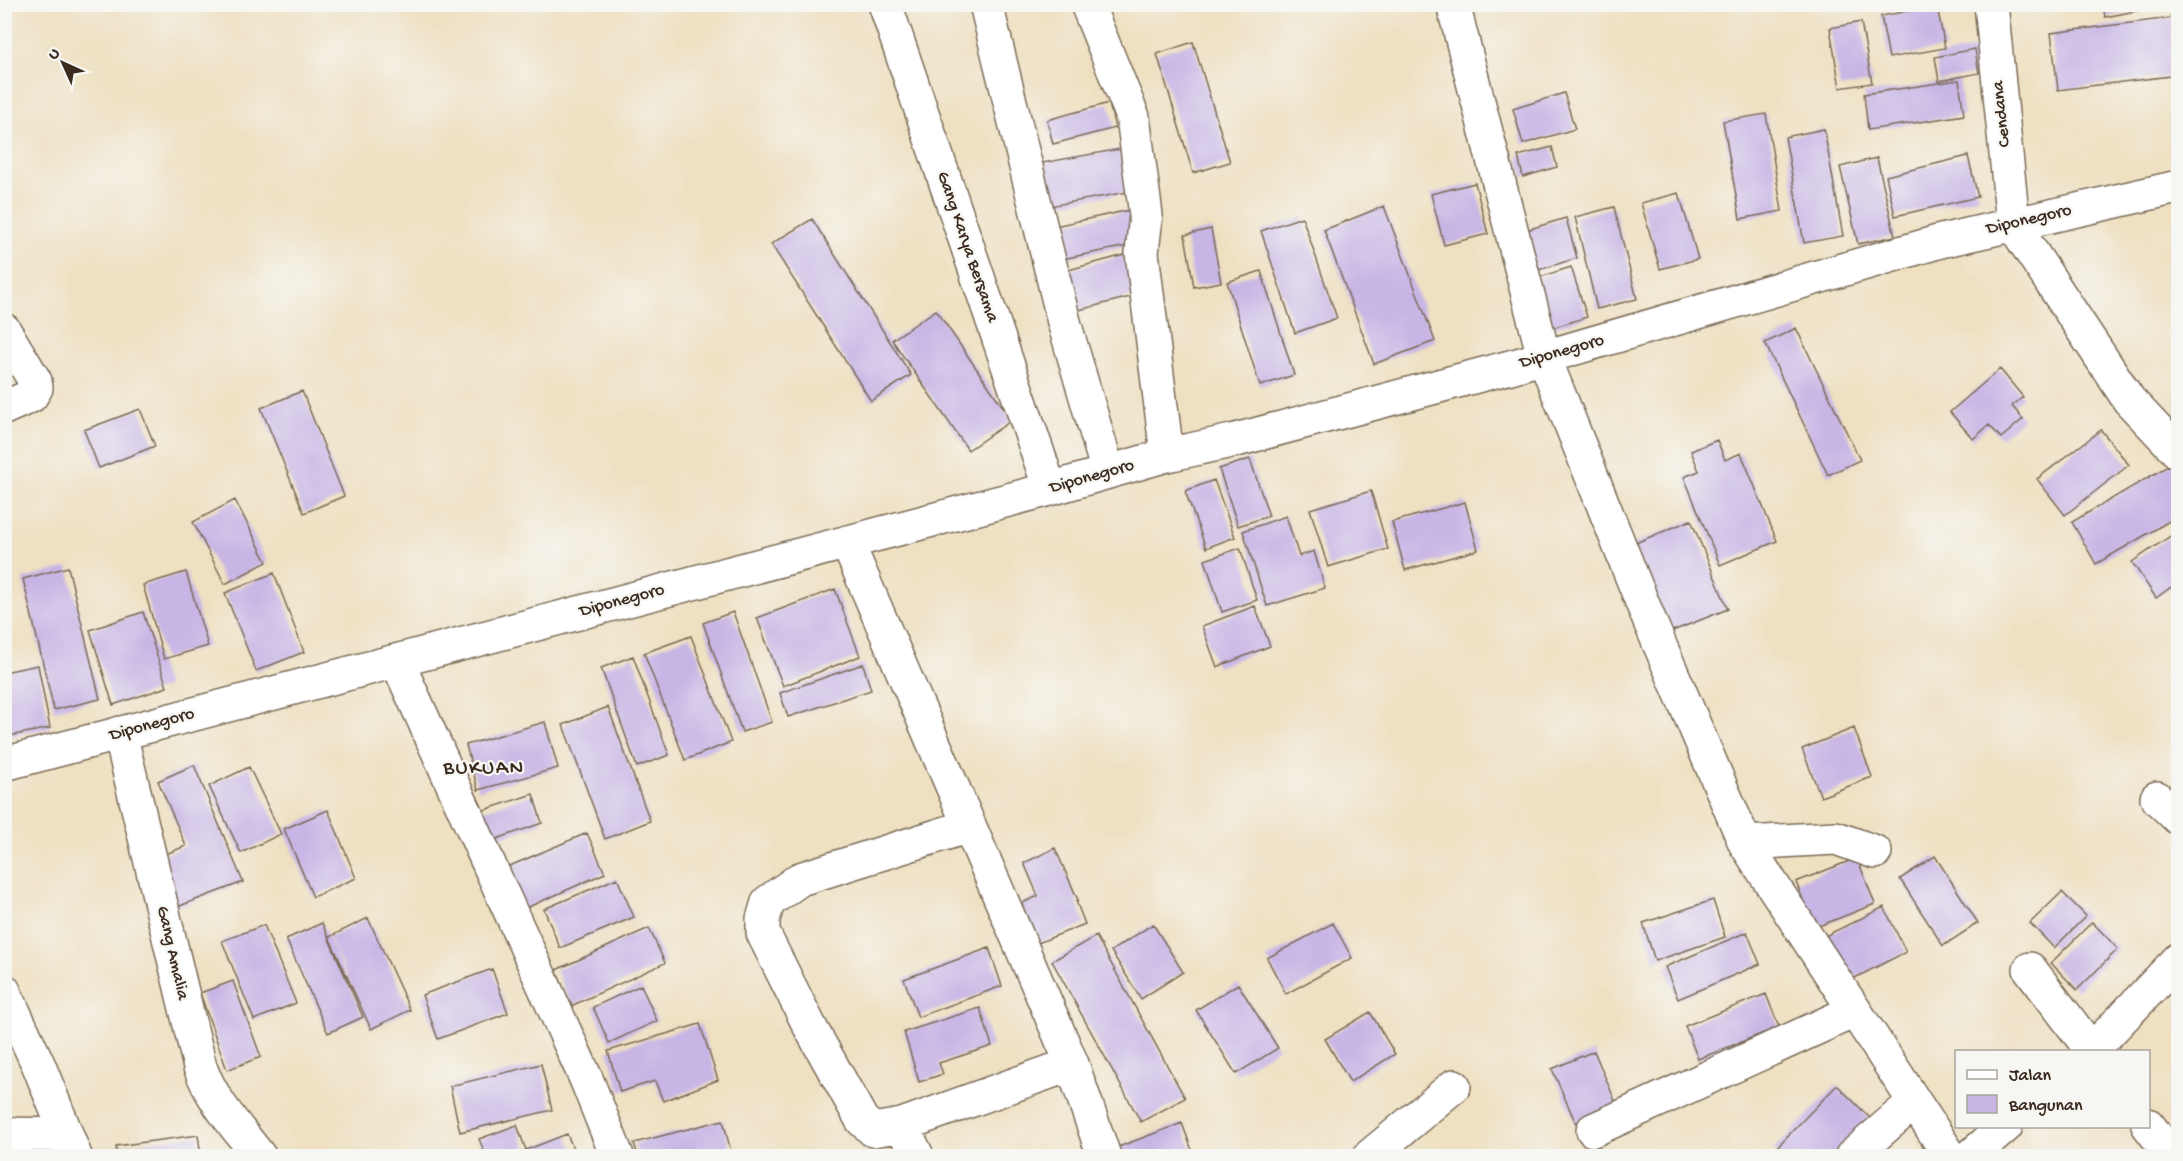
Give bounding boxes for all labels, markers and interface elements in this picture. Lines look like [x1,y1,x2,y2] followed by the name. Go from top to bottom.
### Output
[33,33,93,93] north arrow
[45,44,65,65] text: U
[1988,79,2016,148] street label: Cendana
[931,169,1003,326] street label: Gang Karya Bersama
[1983,200,2074,240] street label: Diponegoro
[1516,330,1607,374] street label: Diponegoro
[1046,455,1137,499] street label: Diponegoro
[576,580,667,623] street label: Diponegoro
[106,704,197,747] street label: Diponegoro
[442,757,525,782] district label: BUKUAN
[151,904,193,1003] street label: Gang Amalia
[1955,1050,2150,1128] legend
[2009,1066,2051,1087] text: Jalan
[2008,1096,2083,1117] text: Bangunan

